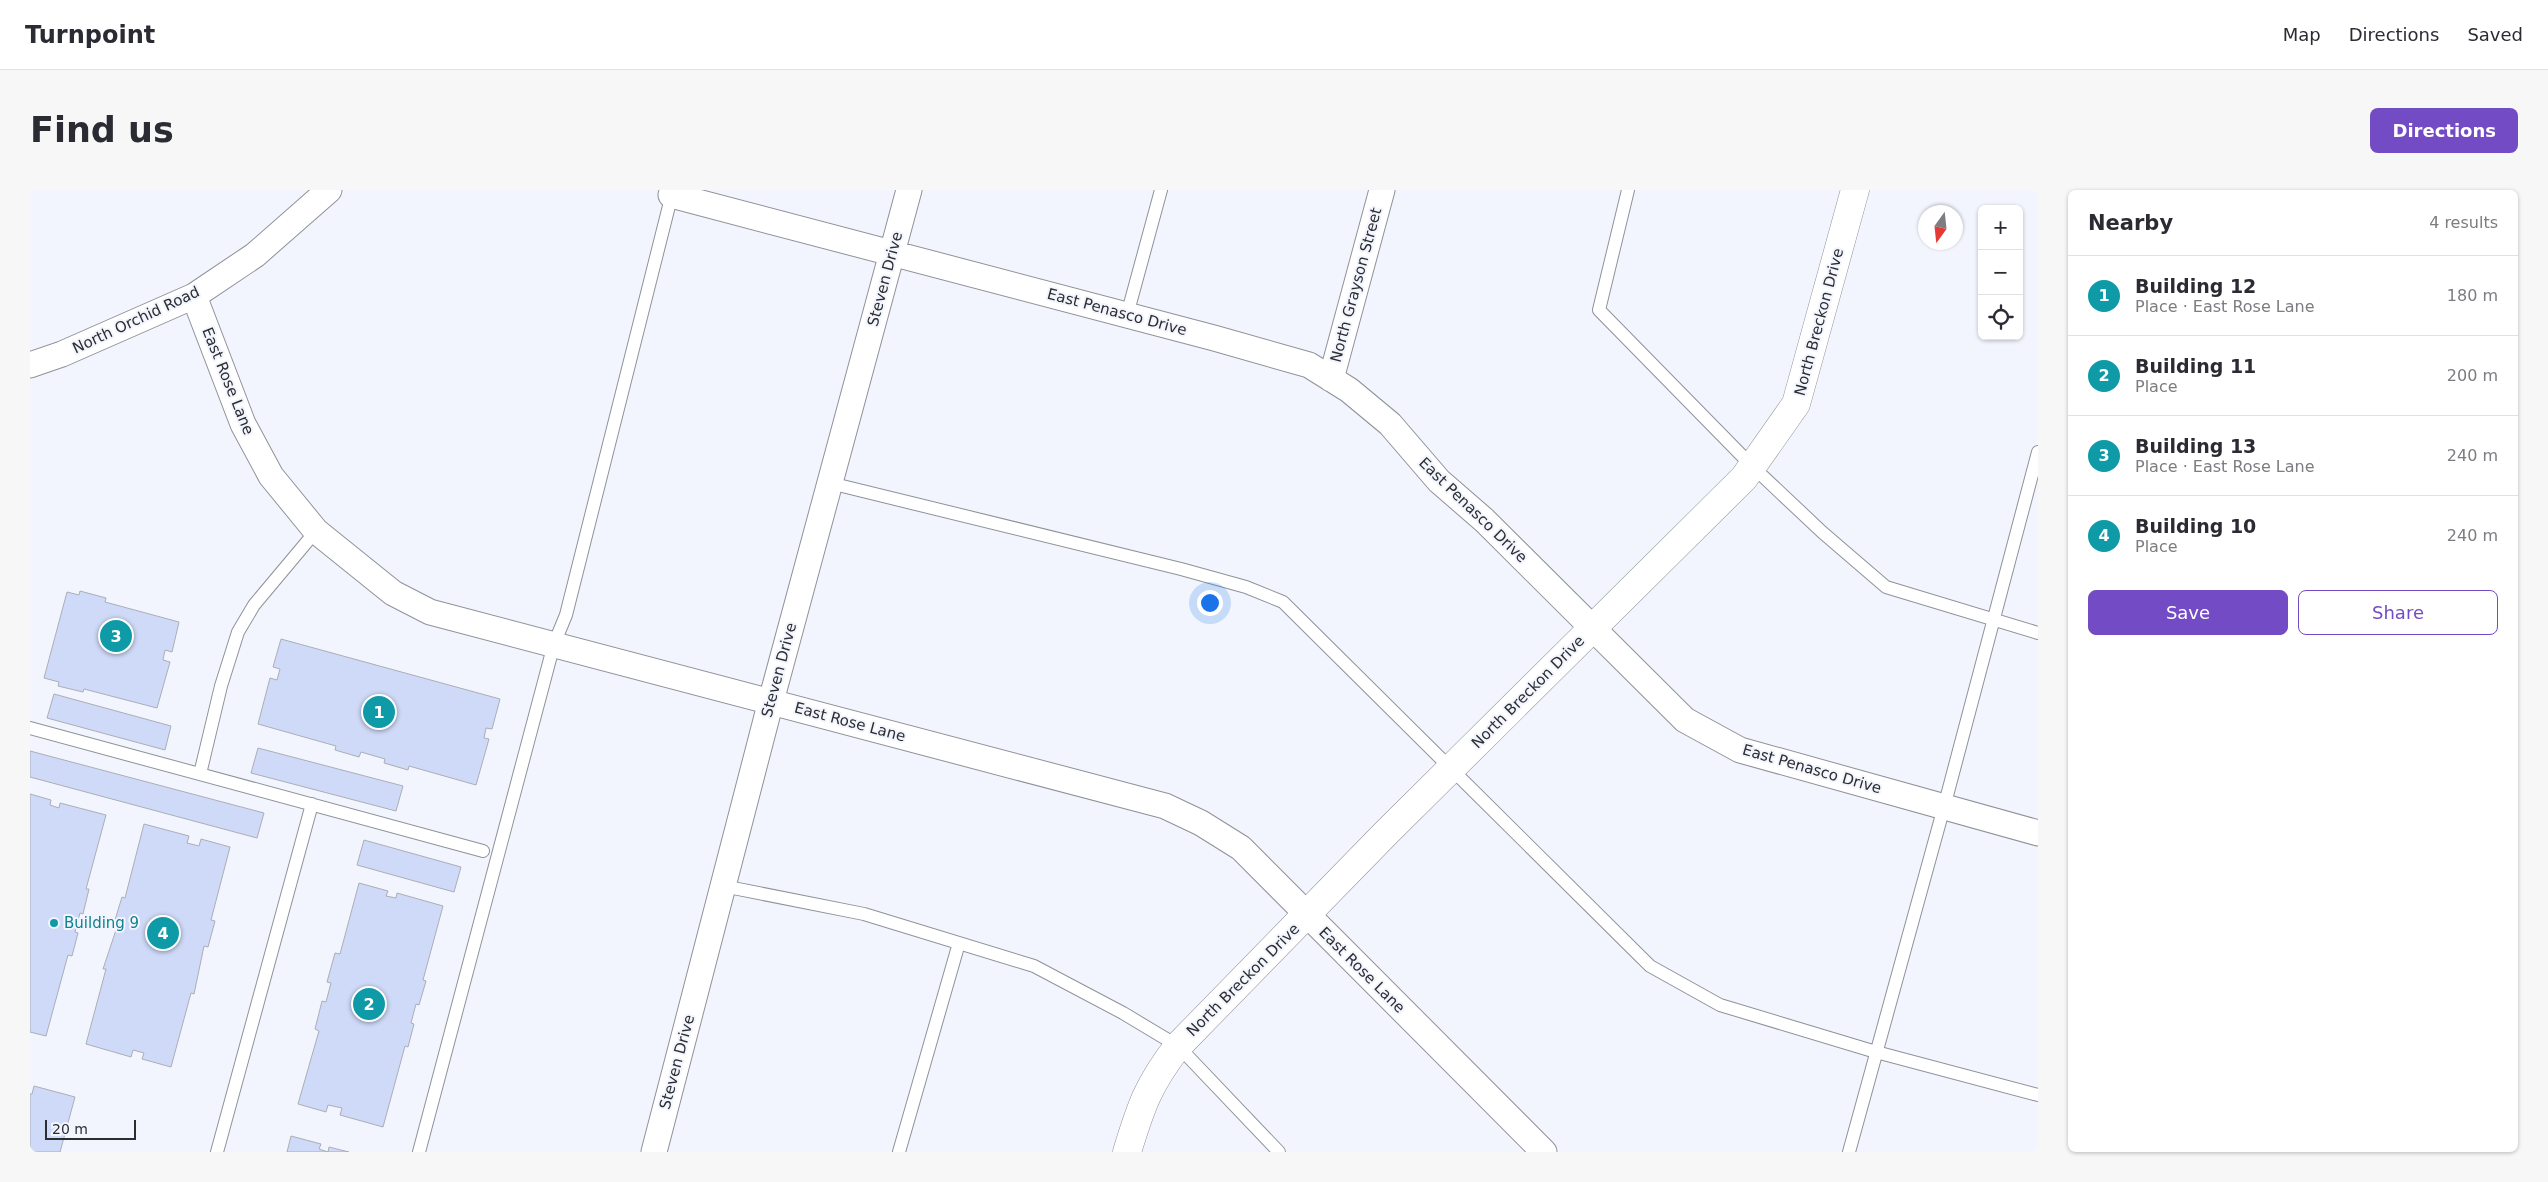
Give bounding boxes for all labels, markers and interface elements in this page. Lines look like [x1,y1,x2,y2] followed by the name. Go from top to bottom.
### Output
[25,21,155,49] text: Turnpoint
[2283,24,2321,45] text: Map
[2349,24,2439,45] text: Directions
[2467,24,2523,45] text: Saved
[2370,108,2518,153] button: Directions
[30,110,174,150] text: Find us
[1918,205,1963,250] north arrow
[1978,205,2023,340] map controls
[1978,205,2023,250] button: +
[1327,206,1385,364] street label: North Grayson Street
[2088,211,2173,235] text: Nearby
[2429,213,2498,232] text: 4 results
[864,230,906,328] street label: Steven Drive
[1791,246,1847,398] street label: North Breckon Drive
[1978,250,2023,295] button: −
[2135,275,2256,297] text: Building 12
[70,283,202,357] street label: North Orchid Road
[1045,285,1189,339] street label: East Penasco Drive
[2098,286,2110,305] text: 1
[2447,286,2498,305] text: 180 m
[1978,295,2023,340] button: locate
[2135,297,2315,316] text: Place · East Rose Lane
[198,325,258,437] street label: East Rose Lane
[2135,355,2256,377] text: Building 11
[2098,366,2110,385] text: 2
[2447,366,2498,385] text: 200 m
[2135,377,2178,396] text: Place
[2135,435,2256,457] text: Building 13
[2098,446,2110,465] text: 3
[2447,446,2498,465] text: 240 m
[1415,454,1531,566] street label: East Penasco Drive
[2135,457,2315,476] text: Place · East Rose Lane
[2135,515,2256,537] text: Building 10
[2098,526,2110,545] text: 4
[2447,526,2498,545] text: 240 m
[2135,537,2178,556] text: Place
[1197,590,1223,616] your location
[2088,590,2288,635] button: Save
[2298,590,2498,635] button: Share
[100,617,132,655] pin: 3
[758,621,800,719] street label: Steven Drive
[1468,632,1588,752] street label: North Breckon Drive
[363,693,395,731] pin: 1
[793,699,907,745] street label: East Rose Lane
[1741,741,1883,797] street label: East Penasco Drive
[64,914,139,932] place label: Building 9
[147,914,179,952] pin: 4
[48,917,60,929] marker: Building 9
[1183,920,1303,1040] street label: North Breckon Drive
[1315,923,1409,1017] street label: East Rose Lane
[353,985,385,1023] pin: 2
[656,1013,698,1111] street label: Steven Drive
[45,1117,136,1140] scale bar
[52,1121,88,1137] text: 20 m

